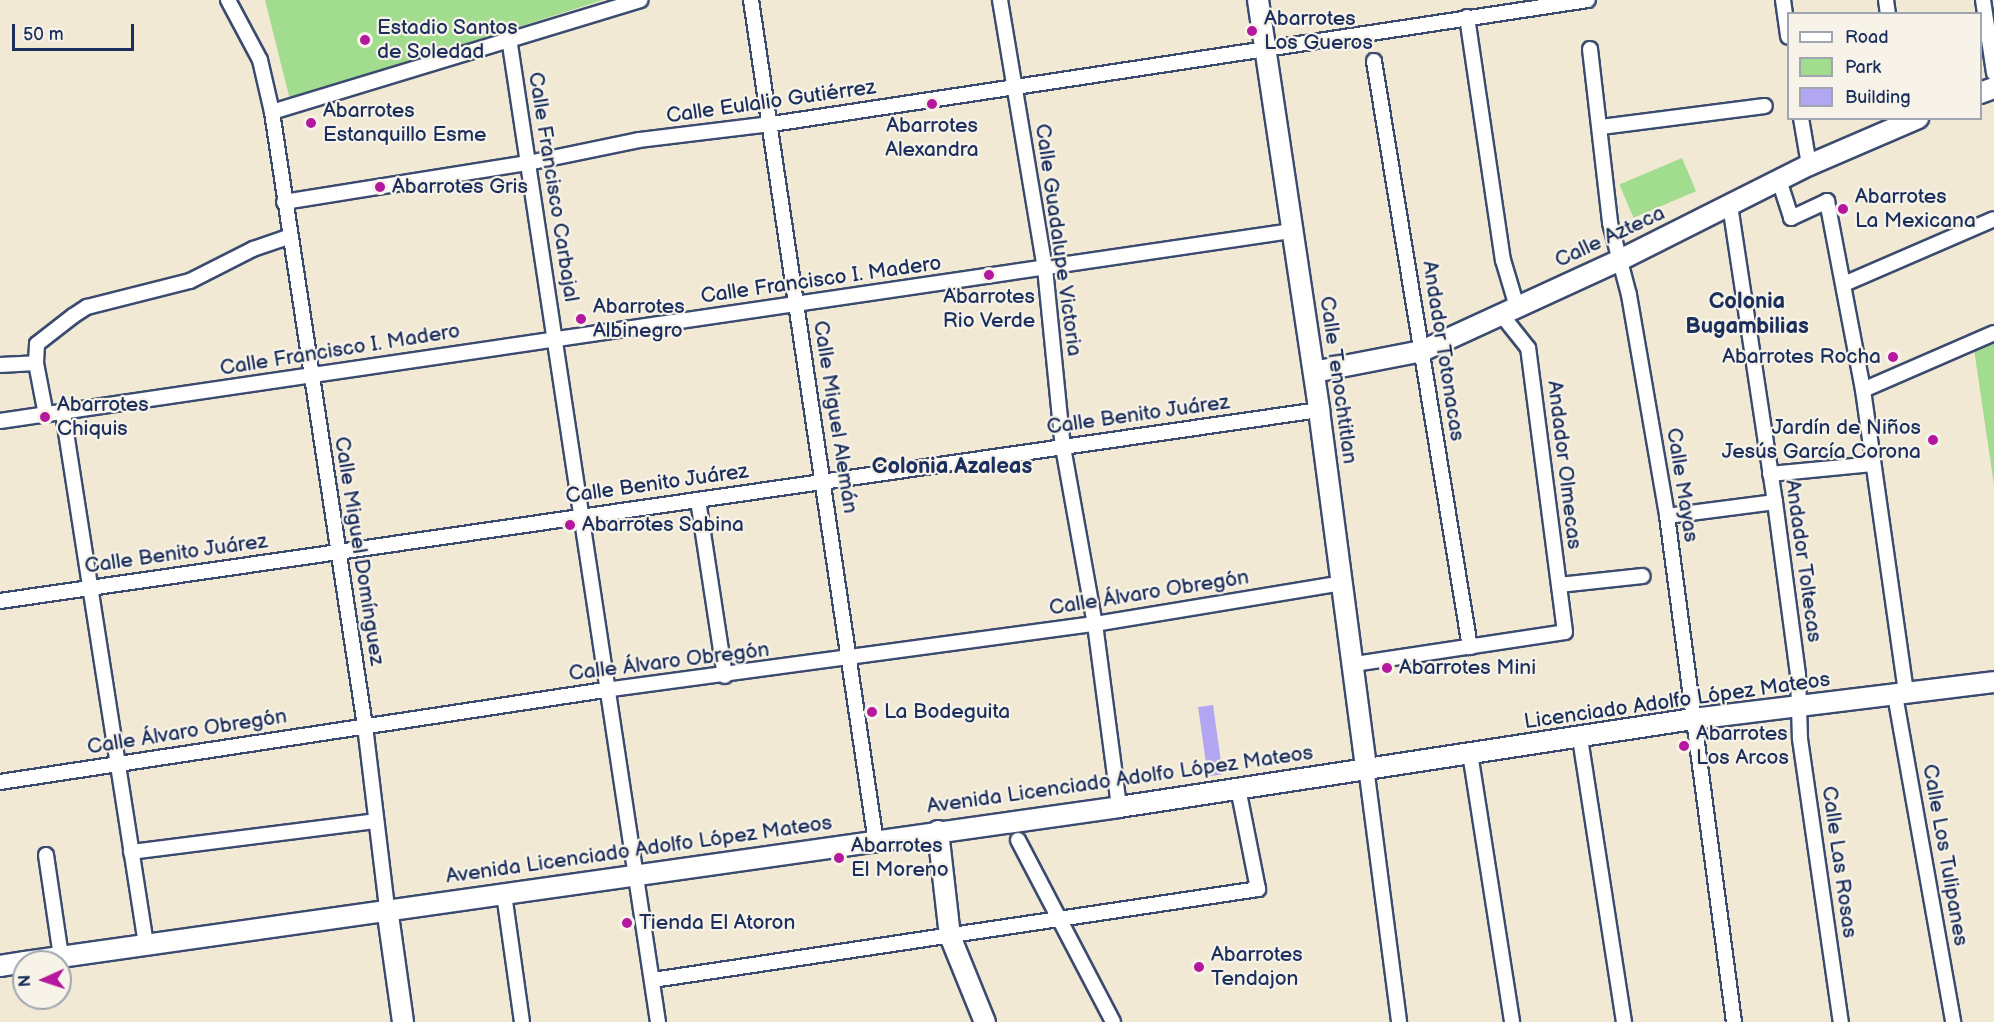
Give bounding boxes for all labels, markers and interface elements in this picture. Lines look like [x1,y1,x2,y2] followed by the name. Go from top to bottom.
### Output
[1264,6,1373,56] place label: Abarrotes Los Gueros
[15,12,136,50] scale bar
[1787,12,1982,120] legend
[377,15,518,65] place label: Estadio Santos de Soledad
[23,24,64,45] text: 50 m
[1245,24,1259,38] marker: Abarrotes Los Gueros
[1845,27,1889,48] text: Road
[358,33,372,47] marker: Estadio Santos de Soledad
[1845,57,1881,78] text: Park
[522,70,584,304] street label: Calle Francisco Carbajal
[665,75,877,129] street label: Calle Eulalio Gutiérrez
[1845,87,1911,108] text: Building
[925,97,939,111] marker: Abarrotes Alexandra
[323,98,487,148] place label: Abarrotes Estanquillo Esme
[885,113,979,163] place label: Abarrotes Alexandra
[304,116,318,130] marker: Abarrotes Estanquillo Esme
[1029,122,1087,358] street label: Calle Guadalupe Victoria
[392,174,528,200] place label: Abarrotes Gris
[373,180,387,194] marker: Abarrotes Gris
[1855,184,1976,234] place label: Abarrotes La Mexicana
[1551,201,1669,273] street label: Calle Azteca
[1836,202,1850,216] marker: Abarrotes La Mexicana
[699,251,943,309] street label: Calle Francisco I. Madero
[1416,259,1470,443] street label: Andador Totonacas
[982,268,996,282] marker: Abarrotes Rio Verde
[943,284,1035,334] place label: Abarrotes Rio Verde
[1685,288,1809,340] district label: Colonia Bugambilias
[593,294,685,344] place label: Abarrotes Albinegro
[1314,294,1362,466] street label: Calle Tenochtitlan
[574,312,588,326] marker: Abarrotes Albinegro
[218,319,462,381] street label: Calle Francisco I. Madero
[807,319,863,515] street label: Calle Miguel Alemán
[1722,344,1881,370] place label: Abarrotes Rocha
[1886,350,1900,364] marker: Abarrotes Rocha
[1541,379,1587,551] street label: Andador Olmecas
[1044,390,1232,440] street label: Calle Benito Juárez
[57,392,149,442] place label: Abarrotes Chiquis
[38,410,52,424] marker: Abarrotes Chiquis
[1722,415,1921,465] place label: Jardín de Niños Jesús García Corona
[1661,426,1703,544] street label: Calle Mayas
[1926,433,1940,447] marker: Jardín de Niños Jesús García Corona
[328,435,390,667] street label: Calle Miguel Domínguez
[872,454,1032,480] district label: Colonia Azaleas
[563,459,751,509] street label: Calle Benito Juárez
[1779,478,1827,644] street label: Andador Toltecas
[582,512,744,538] place label: Abarrotes Sabina
[563,518,577,532] marker: Abarrotes Sabina
[82,529,270,579] street label: Calle Benito Juárez
[1047,565,1251,621] street label: Calle Álvaro Obregón
[567,637,771,687] street label: Calle Álvaro Obregón
[1399,655,1536,681] place label: Abarrotes Mini
[1380,661,1394,675] marker: Abarrotes Mini
[1522,667,1832,735] street label: Licenciado Adolfo López Mateos
[884,699,1010,725] place label: La Bodeguita
[85,704,289,760] street label: Calle Álvaro Obregón
[865,705,879,719] marker: La Bodeguita
[1696,721,1789,771] place label: Abarrotes Los Arcos
[1677,739,1691,753] marker: Abarrotes Los Arcos
[925,740,1315,820] street label: Avenida Licenciado Adolfo López Mateos
[1917,762,1973,948] street label: Calle Los Tulipanes
[1816,784,1862,940] street label: Calle Las Rosas
[444,810,834,890] street label: Avenida Licenciado Adolfo López Mateos
[851,833,949,883] place label: Abarrotes El Moreno
[832,851,846,865] marker: Abarrotes El Moreno
[639,910,795,936] place label: Tienda El Atoron
[620,916,634,930] marker: Tienda El Atoron
[1211,942,1303,992] place label: Abarrotes Tendajon
[12,950,72,1010] north arrow
[1192,960,1206,974] marker: Abarrotes Tendajon
[16,974,35,987] text: N

